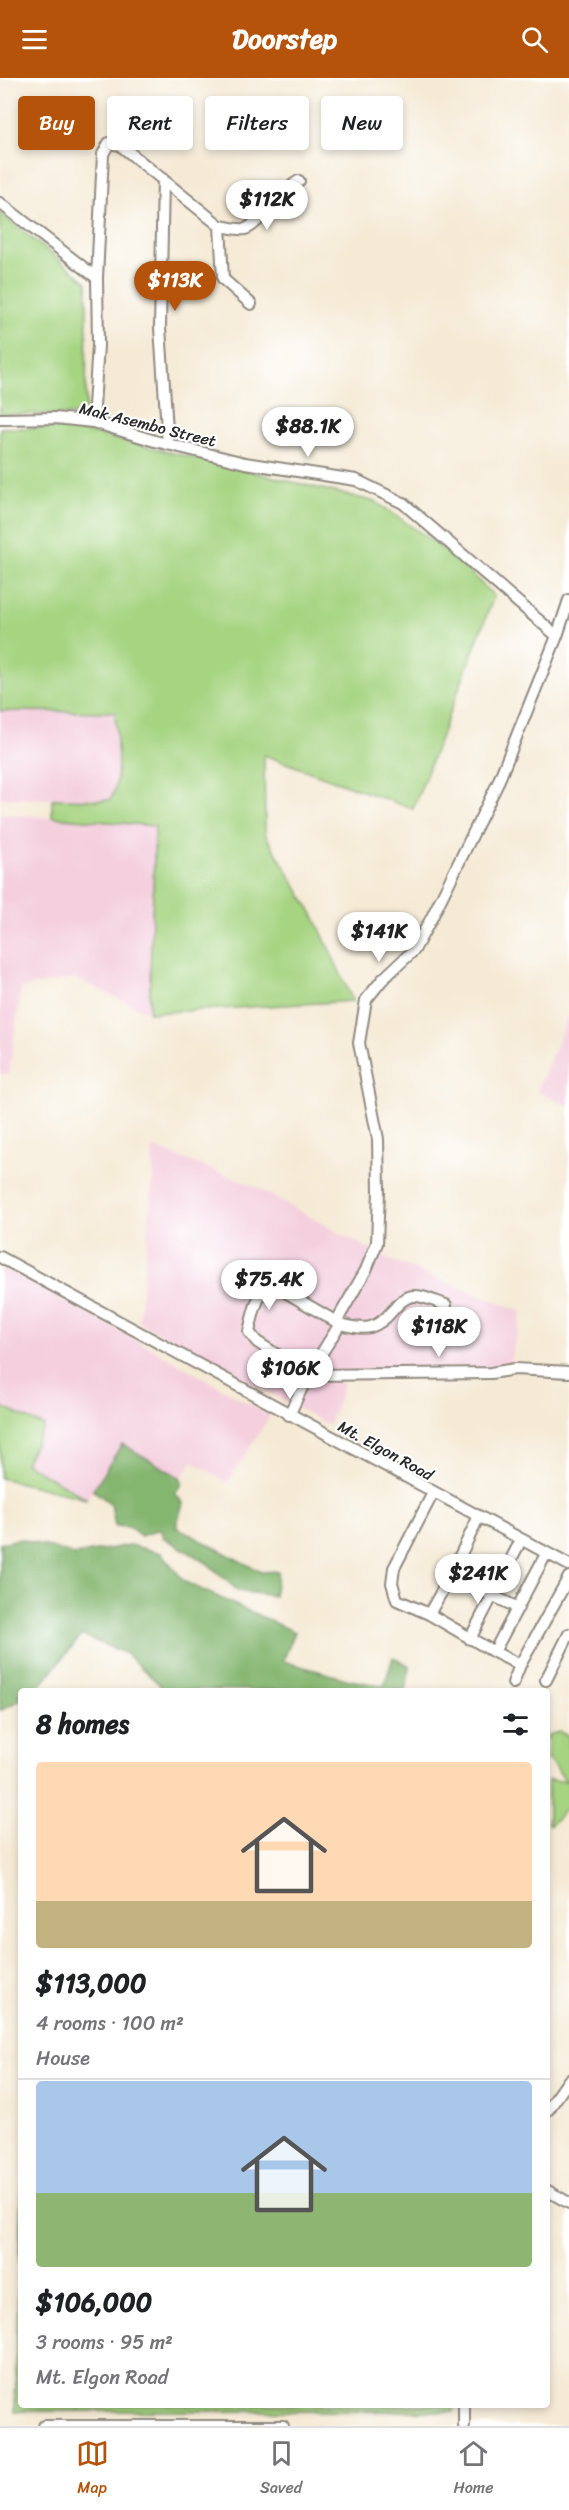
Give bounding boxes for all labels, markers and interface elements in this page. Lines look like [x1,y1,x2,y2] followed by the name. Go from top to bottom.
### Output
[232,15,337,63] text: Doorstep
[18,23,51,56] icon: menu
[518,23,551,56] icon: search
[18,96,95,150] chip: Buy
[107,96,193,150] chip: Rent
[205,96,309,150] chip: Filters
[321,96,403,150] chip: New
[225,180,309,231] pin: $112K
[240,182,294,217] text: $112K
[133,261,217,312] pin: $113K
[148,263,202,298] text: $113K
[76,393,219,455] street label: Mak Asembo Street
[259,407,357,458] pin: $88.1K
[276,409,340,444] text: $88.1K
[337,912,421,963] pin: $141K
[351,914,407,949] text: $141K
[220,1260,318,1311] pin: $75.4K
[235,1262,303,1297] text: $75.4K
[397,1307,481,1358] pin: $118K
[412,1309,466,1344] text: $118K
[248,1349,332,1400] pin: $106K
[261,1351,319,1386] text: $106K
[332,1412,440,1490] street label: Mt. Elgon Road
[436,1554,520,1605] pin: $241K
[449,1556,507,1591] text: $241K
[36,1701,129,1747] text: 8 homes
[499,1708,532,1741] icon: filters
[230,1801,338,1909] icon: home
[36,1960,146,2006] text: $113,000
[36,2006,184,2041] text: 4 rooms · 100 m²
[36,2041,90,2076] text: House
[230,2120,338,2228] icon: home
[36,2279,152,2325] text: $106,000
[36,2325,173,2360] text: 3 rooms · 95 m²
[36,2360,168,2395] text: Mt. Elgon Road
[76,2437,109,2502] tab: Map
[260,2437,302,2502] tab: Saved
[453,2437,493,2502] tab: Home

